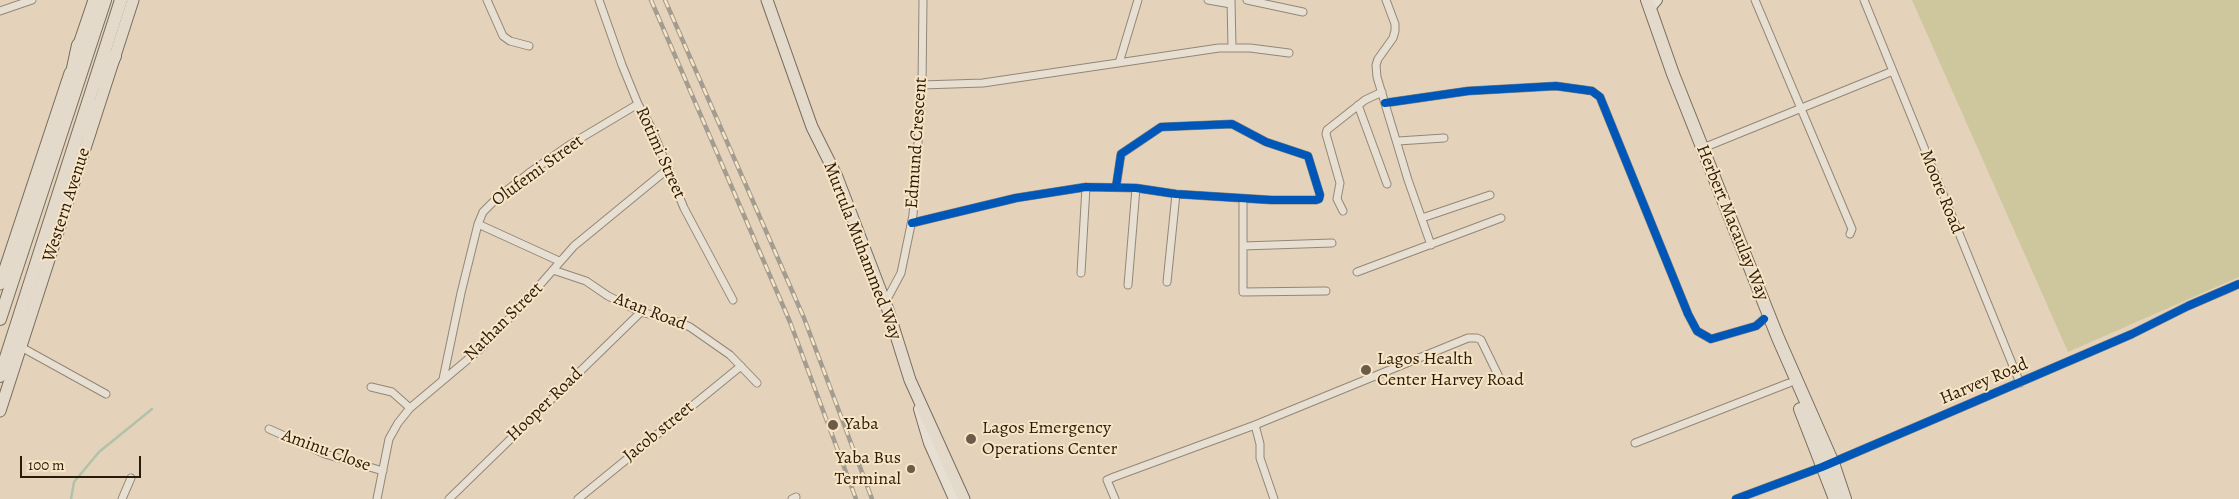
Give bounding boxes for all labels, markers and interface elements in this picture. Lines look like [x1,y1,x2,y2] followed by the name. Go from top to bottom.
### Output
[902,77,932,209] street label: Edmund Crescent
[630,104,690,202] street label: Rotimi Street
[488,130,588,212] street label: Olufemi Street
[1691,142,1773,304] street label: Herbert Macaulay Way
[38,145,96,265] street label: Western Avenue
[1914,147,1968,237] street label: Moore Road
[818,159,906,343] street label: Murtula Muhammed Way
[460,278,548,366] street label: Nathan Street
[611,288,689,336] street label: Atan Road
[1377,349,1524,392] place label: Lagos Health Center Harvey Road
[1937,354,2031,410] street label: Harvey Road
[1359,363,1373,377] marker: Lagos Health Center Harvey Road
[503,364,587,446] street label: Hooper Road
[619,397,699,467] street label: Jacob street
[844,414,879,436] place label: Yaba
[826,418,840,432] marker: Yaba
[982,418,1118,460] place label: Lagos Emergency Operations Center
[278,425,374,477] street label: Aminu Close
[964,432,978,446] marker: Lagos Emergency Operations Center
[22,446,144,478] scale bar
[835,448,901,490] place label: Yaba Bus Terminal
[28,455,65,475] text: 100 m
[905,463,917,475] marker: Yaba Bus Terminal

